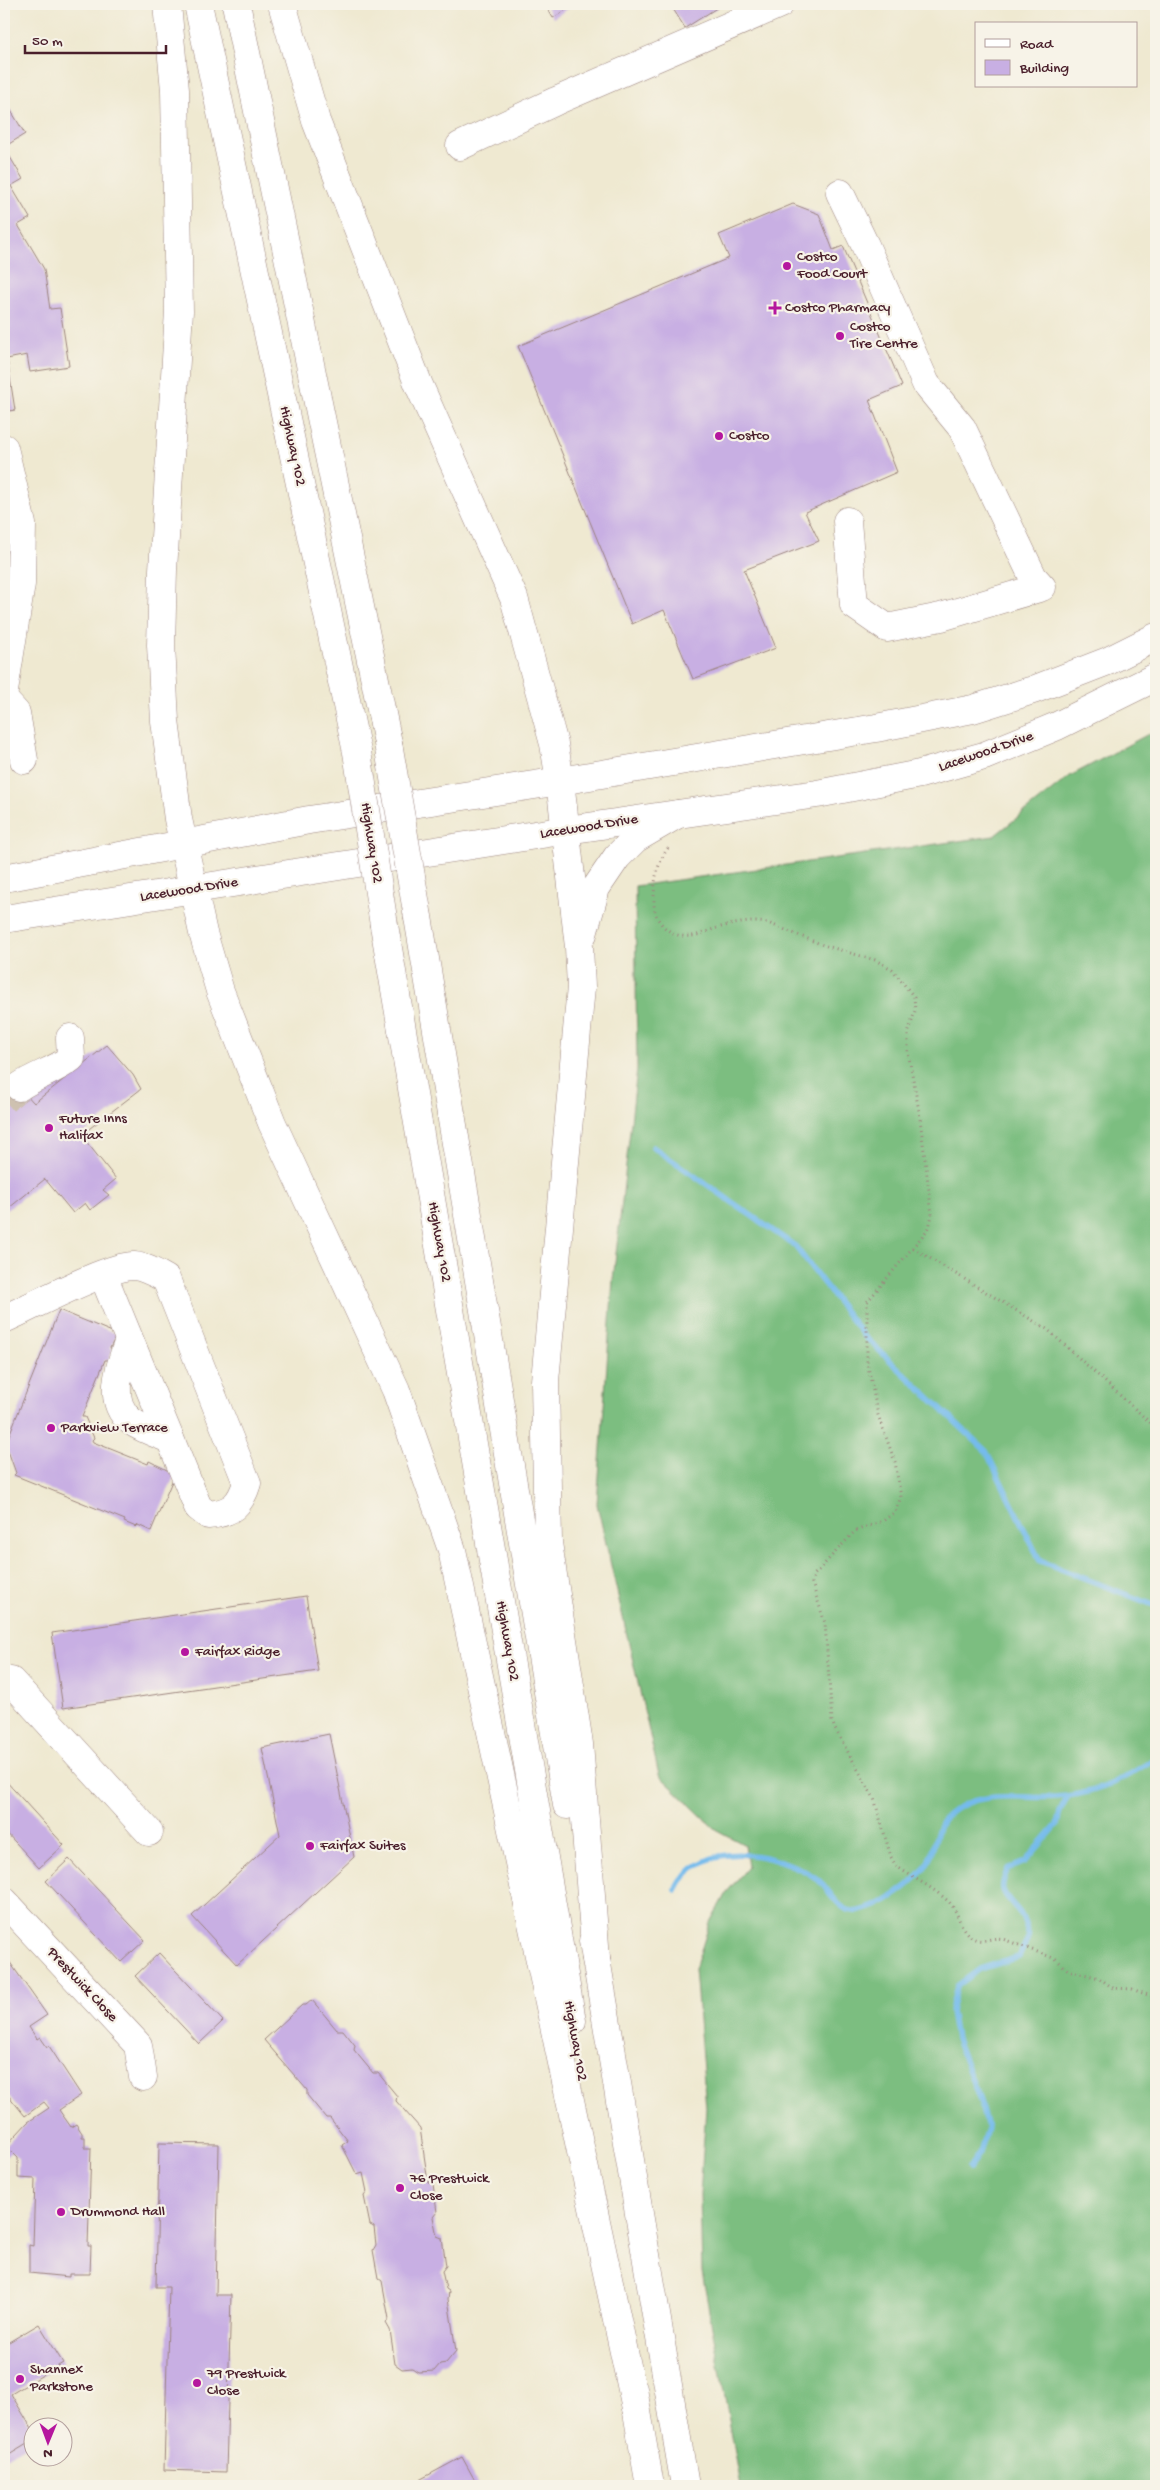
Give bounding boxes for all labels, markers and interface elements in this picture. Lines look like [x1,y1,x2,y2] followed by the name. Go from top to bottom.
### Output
[25,22,166,54] scale bar
[975,22,1138,88] legend
[32,33,63,51] text: 50 m
[1020,36,1054,54] text: Road
[1019,60,1069,78] text: Building
[796,248,869,283] place label: Costco Food Court
[781,260,793,272] marker: Costco Food Court
[785,299,891,317] place label: Costco Pharmacy
[769,302,781,314] marker: Costco Pharmacy
[849,318,918,353] place label: Costco Tire Centre
[834,330,846,342] marker: Costco Tire Centre
[275,404,309,488] street label: Highway 102
[729,427,770,445] place label: Costco
[713,430,725,442] marker: Costco
[936,727,1036,777] street label: Lacewood Drive
[356,801,386,885] street label: Highway 102
[539,810,639,844] street label: Lacewood Drive
[139,873,239,907] street label: Lacewood Drive
[58,1110,127,1145] place label: Future Inns Halifax
[43,1122,55,1134] marker: Future Inns Halifax
[423,1200,455,1284] street label: Highway 102
[60,1419,168,1437] place label: Parkview Terrace
[45,1422,57,1434] marker: Parkview Terrace
[491,1599,523,1683] street label: Highway 102
[194,1643,280,1661] place label: Fairfax Ridge
[179,1646,191,1658] marker: Fairfax Ridge
[319,1837,406,1855] place label: Fairfax Suites
[304,1840,316,1852] marker: Fairfax Suites
[42,1943,121,2026] street label: Prestwick Close
[559,1999,591,2083] street label: Highway 102
[409,2170,490,2205] place label: 76 Prestwick Close
[394,2182,406,2194] marker: 76 Prestwick Close
[70,2203,165,2221] place label: Drummond Hall
[55,2206,67,2218] marker: Drummond Hall
[29,2361,93,2396] place label: Shannex Parkstone
[206,2365,287,2400] place label: 79 Prestwick Close
[14,2373,26,2385] marker: Shannex Parkstone
[191,2377,203,2389] marker: 79 Prestwick Close
[22,2418,72,2468] north arrow
[43,2444,53,2461] text: N

